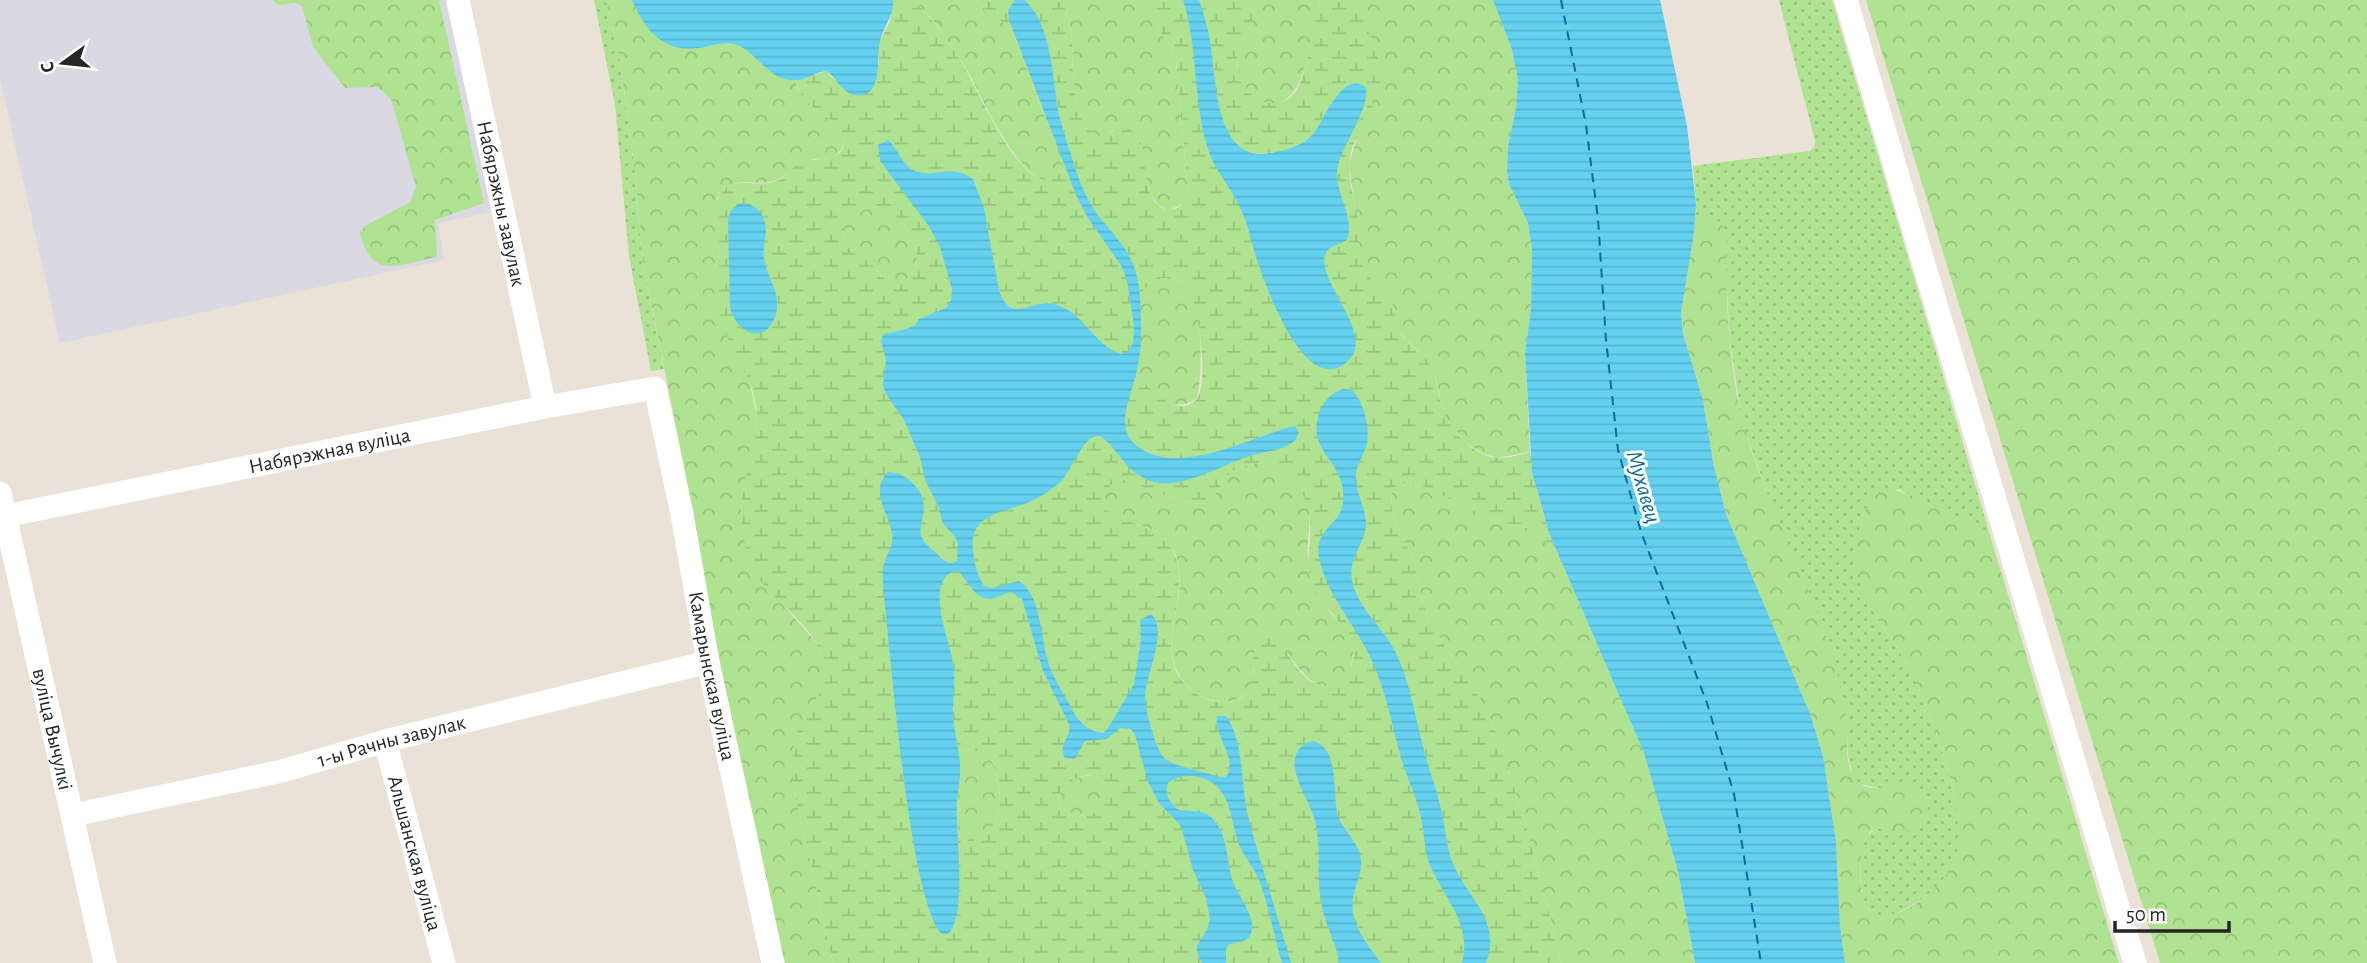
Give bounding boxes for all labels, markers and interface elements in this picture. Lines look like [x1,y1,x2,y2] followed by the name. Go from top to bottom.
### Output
[28,28,98,98] north arrow
[37,59,59,75] text: С
[474,119,529,289] street label: Набярэжны завулак
[247,424,412,477] street label: Набярэжная вуліца
[1622,448,1664,526] water label: Мухавец
[685,589,740,763] street label: Камарынская вуліца
[29,666,77,792] street label: вуліца Вычулкі
[315,711,468,771] street label: 1-ы Рачны завулак
[384,773,446,934] street label: Альшанская вуліца
[2115,890,2229,934] scale bar
[2126,904,2166,925] text: 50 m

